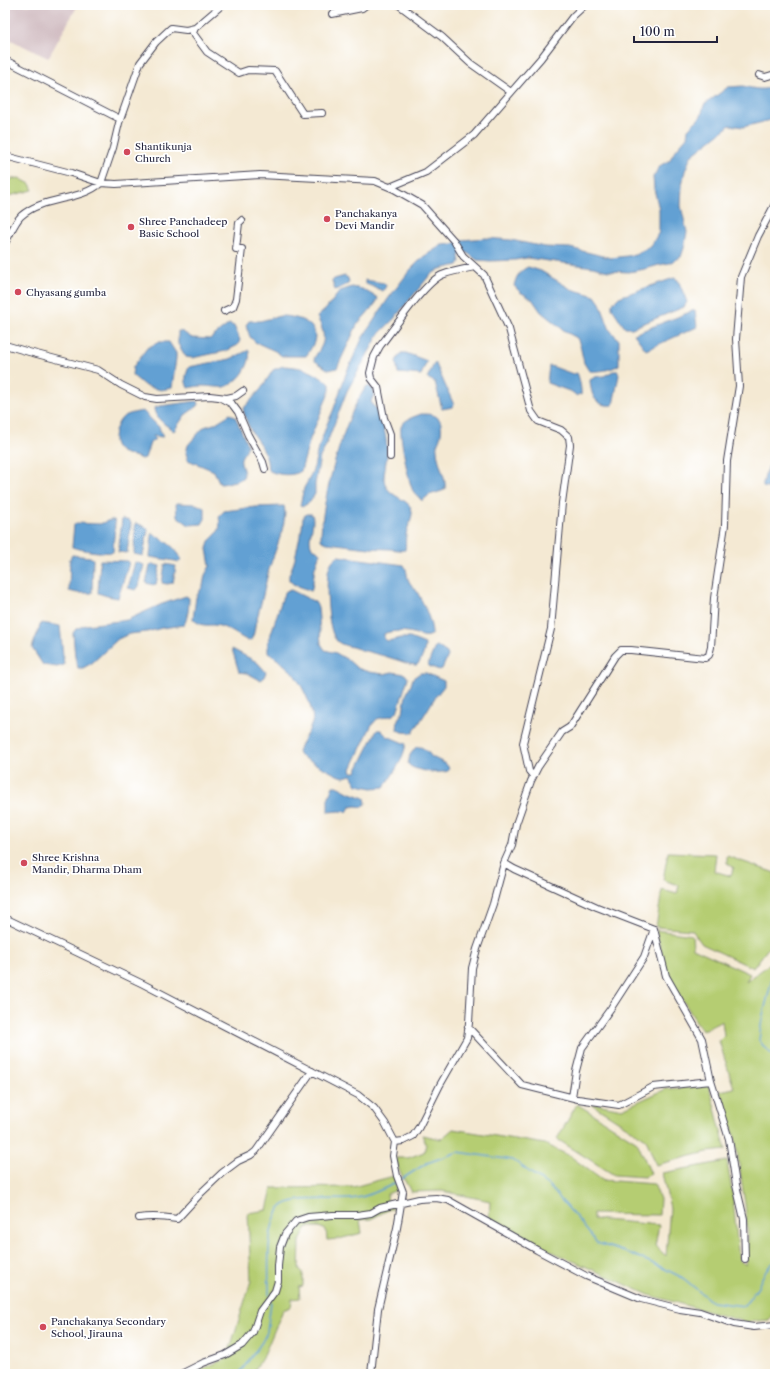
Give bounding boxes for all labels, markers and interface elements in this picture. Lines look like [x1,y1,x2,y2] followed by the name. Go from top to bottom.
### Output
[634,18,717,44] scale bar
[640,24,675,39] text: 100 m
[135,140,192,165] place label: Shantikunja Church
[122,147,132,157] marker: Shantikunja Church
[335,207,398,232] place label: Panchakanya Devi Mandir
[322,214,332,224] marker: Panchakanya Devi Mandir
[139,215,227,240] place label: Shree Panchadeep Basic School
[126,222,136,232] marker: Shree Panchadeep Basic School
[26,286,107,299] place label: Chyasang gumba
[13,287,23,297] marker: Chyasang gumba
[32,851,142,876] place label: Shree Krishna Mandir, Dharma Dham
[19,858,29,868] marker: Shree Krishna Mandir, Dharma Dham
[51,1315,167,1340] place label: Panchakanya Secondary School, Jirauna
[38,1322,48,1332] marker: Panchakanya Secondary School, Jirauna

